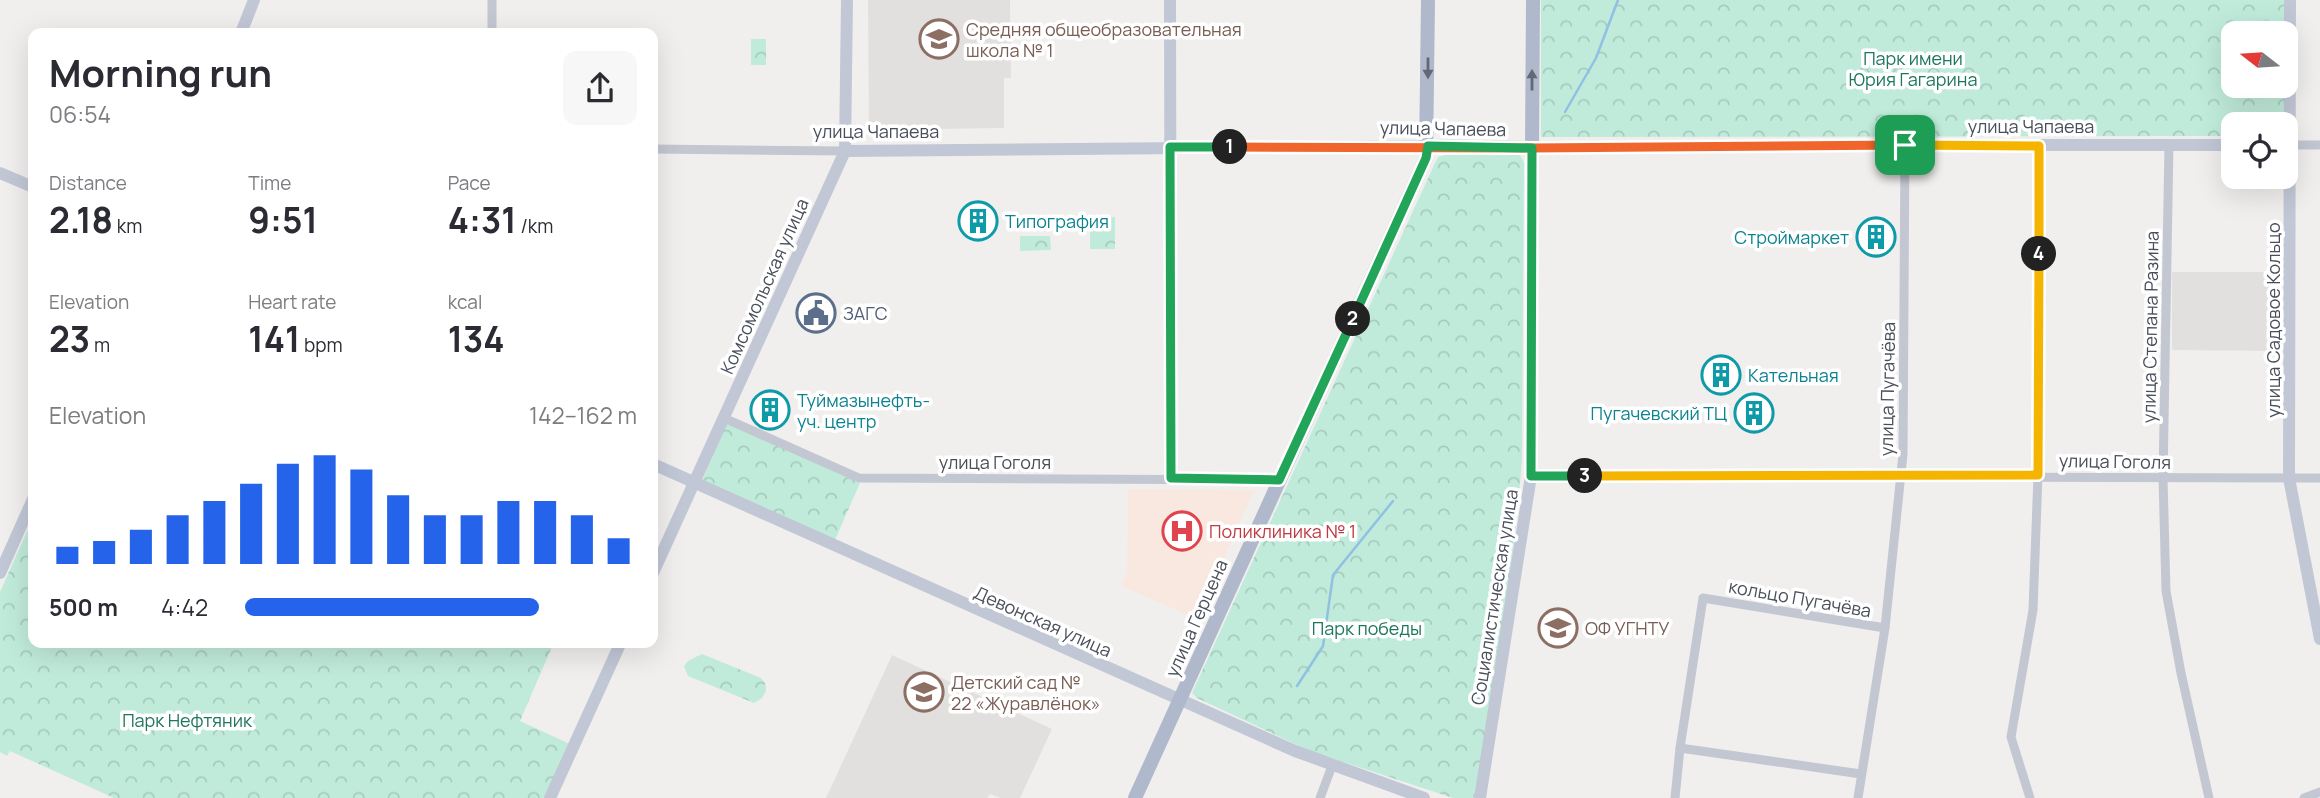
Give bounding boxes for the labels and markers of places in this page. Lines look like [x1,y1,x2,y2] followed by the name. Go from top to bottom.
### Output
[966,17,1242,62] place label: Средняя общеобразовательная школа № 1
[918,18,960,60] school or university icon: Средняя общеобразовательная школа № 1
[1875,115,1935,175] pin
[1212,130,1248,164] pin: 1
[957,200,999,242] building icon: Типография
[1005,209,1109,233] place label: Типография
[1855,216,1897,258] building icon: Строймаркет
[1734,225,1849,249] place label: Строймаркет
[2022,236,2056,272] pin: 4
[795,292,837,334] public building icon: ЗАГС
[843,301,888,325] place label: ЗАГС
[1336,302,1370,336] pin: 2
[1700,354,1742,396] building icon: Кательная
[1748,363,1839,387] place label: Кательная
[797,388,930,433] place label: Туймазынефть- уч. центр
[749,389,791,431] building icon: Туймазынефть- уч. центр
[1733,392,1775,434] building icon: Пугачевский ТЦ
[1590,401,1727,425] place label: Пугачевский ТЦ
[1568,458,1602,494] pin: 3
[1161,510,1203,552] hospital icon: Поликлиника № 1
[1209,519,1356,543] place label: Поликлиника № 1
[1537,607,1579,649] school or university icon: ОФ УГНТУ
[1585,616,1669,640] place label: ОФ УГНТУ
[951,670,1101,715] place label: Детский сад № 22 «Журавлёнок»
[903,671,945,713] school or university icon: Детский сад № 22 «Журавлёнок»

